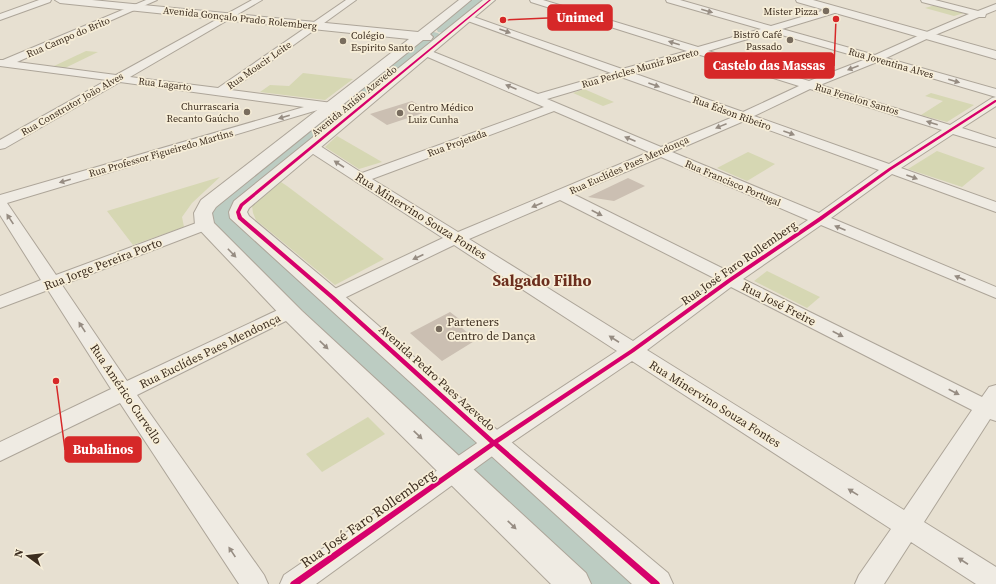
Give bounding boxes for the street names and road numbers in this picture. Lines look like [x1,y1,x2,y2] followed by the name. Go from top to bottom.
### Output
[162,3,318,33] street label: Avenida Gonçalo Prado Rolemberg
[24,13,112,60] street label: Rua Campo do Brito
[224,38,294,92] street label: Rua Moacir Leite
[580,45,701,91] street label: Rua Pericles Muniz Barreto
[847,45,935,81] street label: Rua Joventina Alves
[309,62,400,139] street label: Avenida Anísio Azevedo
[18,69,126,139] street label: Rua Construtor João Alves
[138,74,193,94] street label: Rua Lagarto
[813,80,901,118] street label: Rua Fenelon Santos
[691,93,773,133] street label: Rua Édson Ribeiro
[87,126,235,180] street label: Rua Professor Figueiredo Martins
[426,126,489,160] street label: Rua Projetada
[567,132,692,197] street label: Rua Euclídes Paes Mendonça
[683,157,783,209] street label: Rua Francisco Portugal
[352,169,490,263] street label: Rua Minervino Souza Fontes
[678,217,800,309] street label: Rua José Faro Rollemberg
[42,234,165,294] street label: Rua Jorge Pereira Porto
[739,278,819,330] street label: Rua José Freire
[137,309,284,392] street label: Rua Euclídes Paes Mendonça
[375,321,499,435] street label: Avenida Pedro Paes Azevedo
[86,341,166,448] street label: Rua Américo Curvello
[646,357,784,451] street label: Rua Minervino Souza Fontes
[296,464,440,572] street label: Rua José Faro Rollemberg

